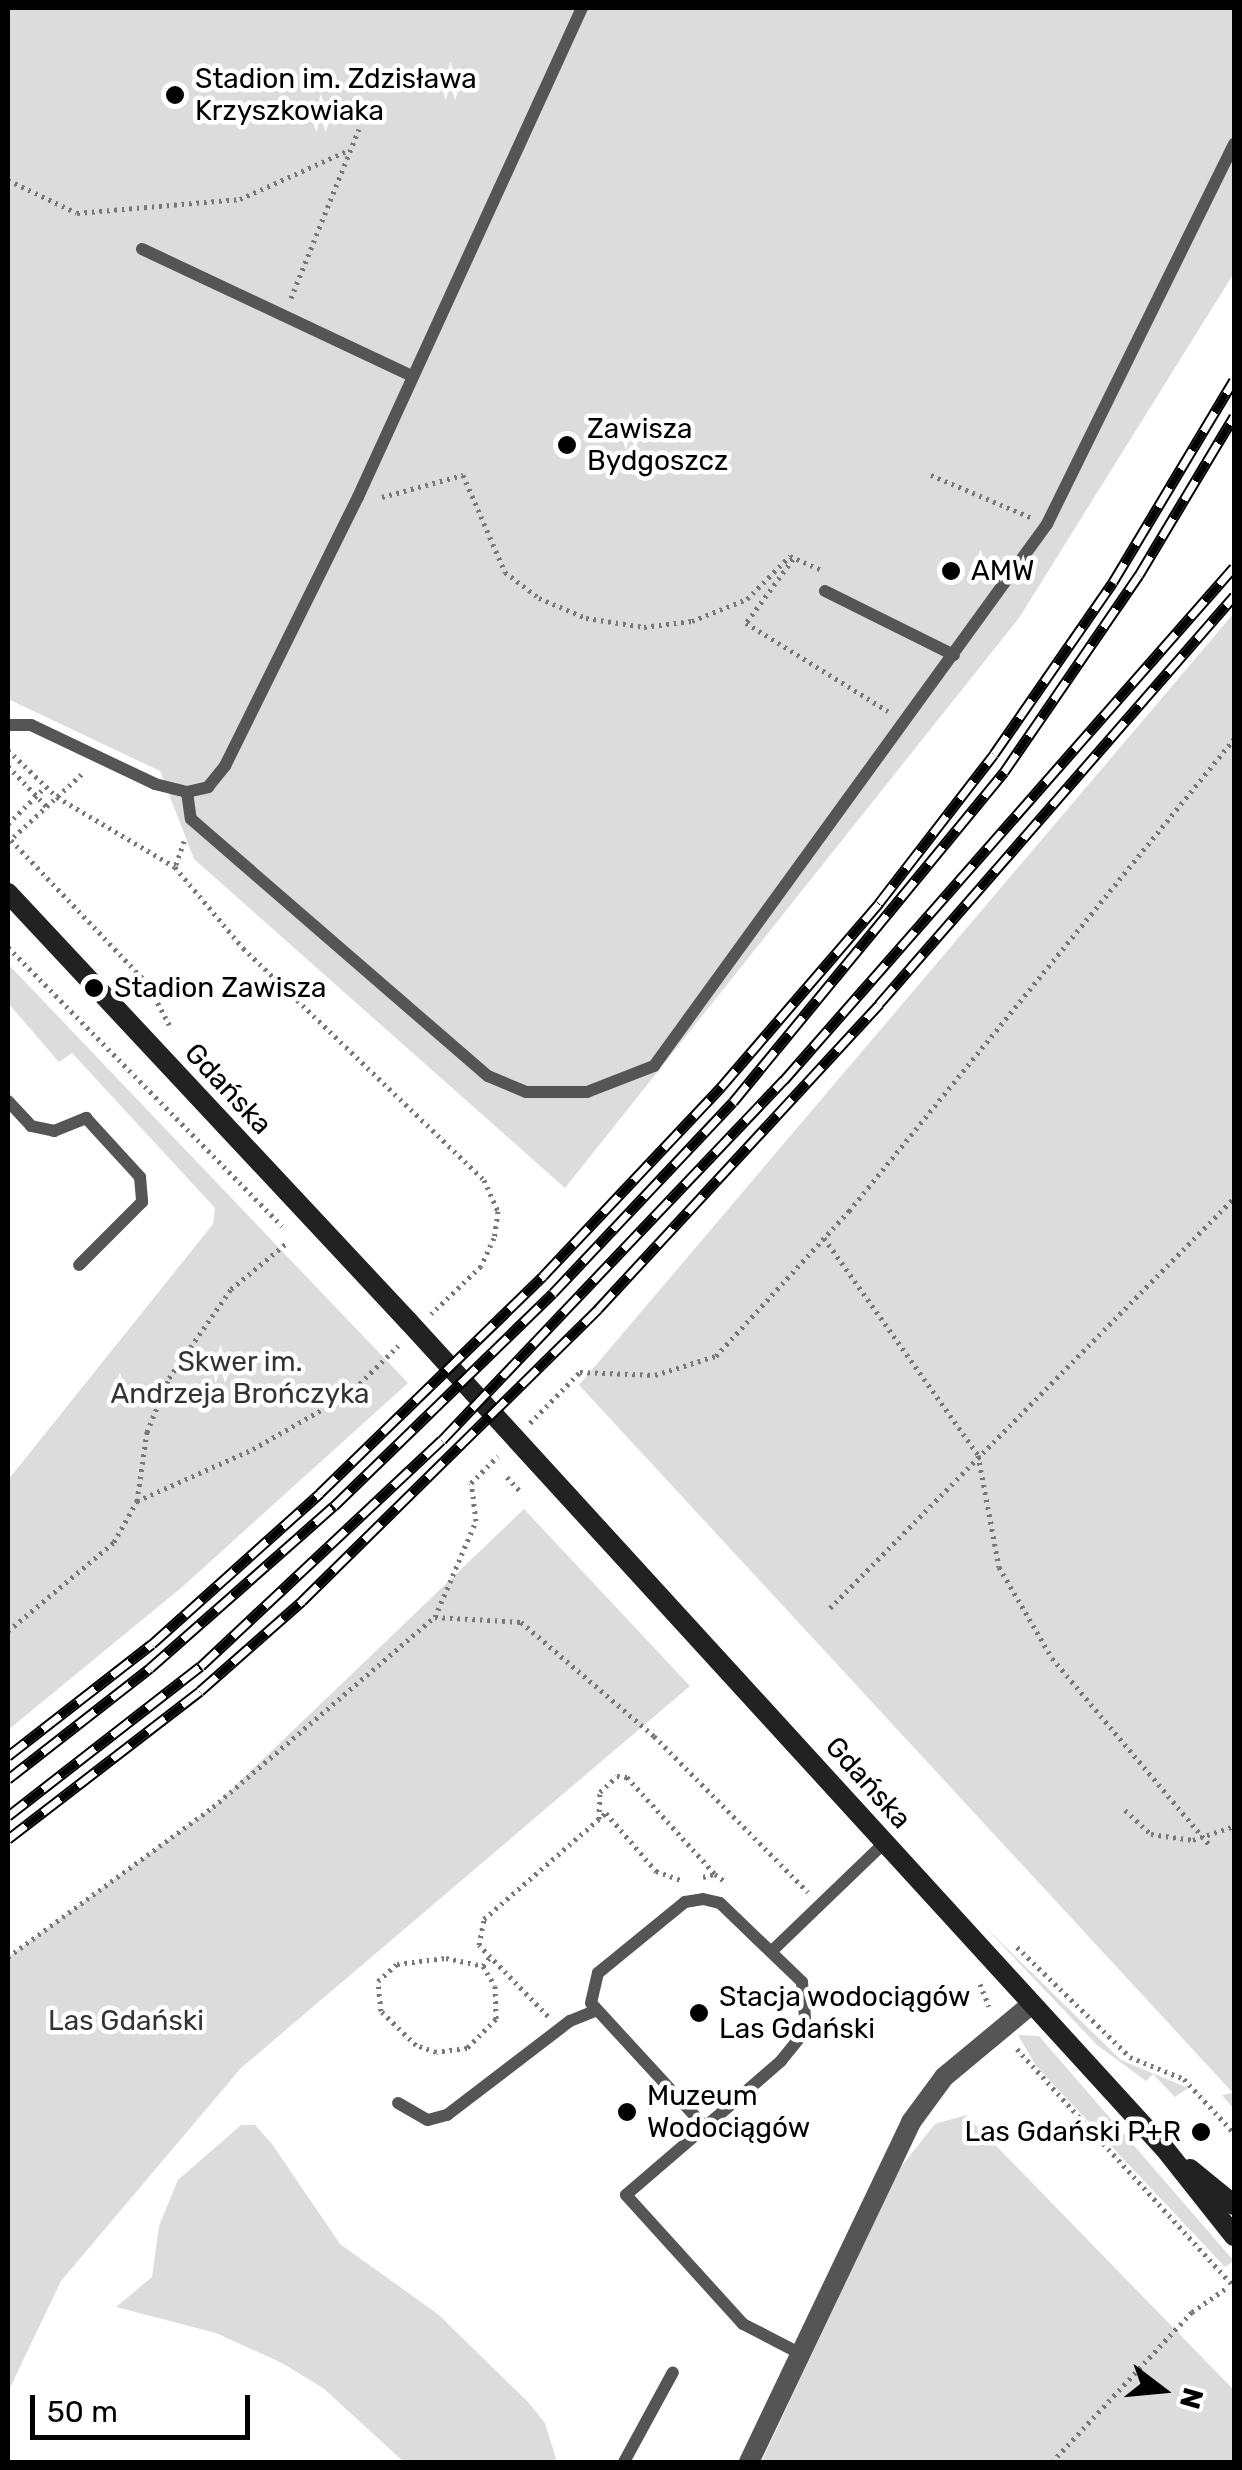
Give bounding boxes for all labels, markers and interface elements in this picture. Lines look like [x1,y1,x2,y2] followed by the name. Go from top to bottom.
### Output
[195,62,477,128] place label: Stadion im. Zdzisława Krzyszkowiaka
[164,84,186,106] marker: Stadion im. Zdzisława Krzyszkowiaka
[587,412,728,478] place label: Zawisza Bydgoszcz
[556,434,578,456] marker: Zawisza Bydgoszcz
[971,554,1034,588] place label: AMW
[940,560,962,582] marker: AMW
[114,971,327,1005] place label: Stadion Zawisza
[83,977,105,999] marker: Stadion Zawisza
[178,1037,278,1141] street label: Gdańska
[110,1345,370,1411] park label: Skwer im. Andrzeja Brończyka
[818,1730,918,1836] street label: Gdańska
[719,1980,971,2046] place label: Stacja wodociągów Las Gdański
[688,2002,710,2024] marker: Stacja wodociągów Las Gdański
[48,2004,204,2038] park label: Las Gdański
[647,2079,810,2145] place label: Muzeum Wodociągów
[616,2101,638,2123] marker: Muzeum Wodociągów
[964,2115,1181,2149] place label: Las Gdański P+R
[1190,2121,1212,2143] marker: Las Gdański P+R
[1112,2340,1212,2440] north arrow
[35,2375,255,2437] scale bar
[1173,2384,1210,2413] text: N
[47,2394,118,2430] text: 50 m

